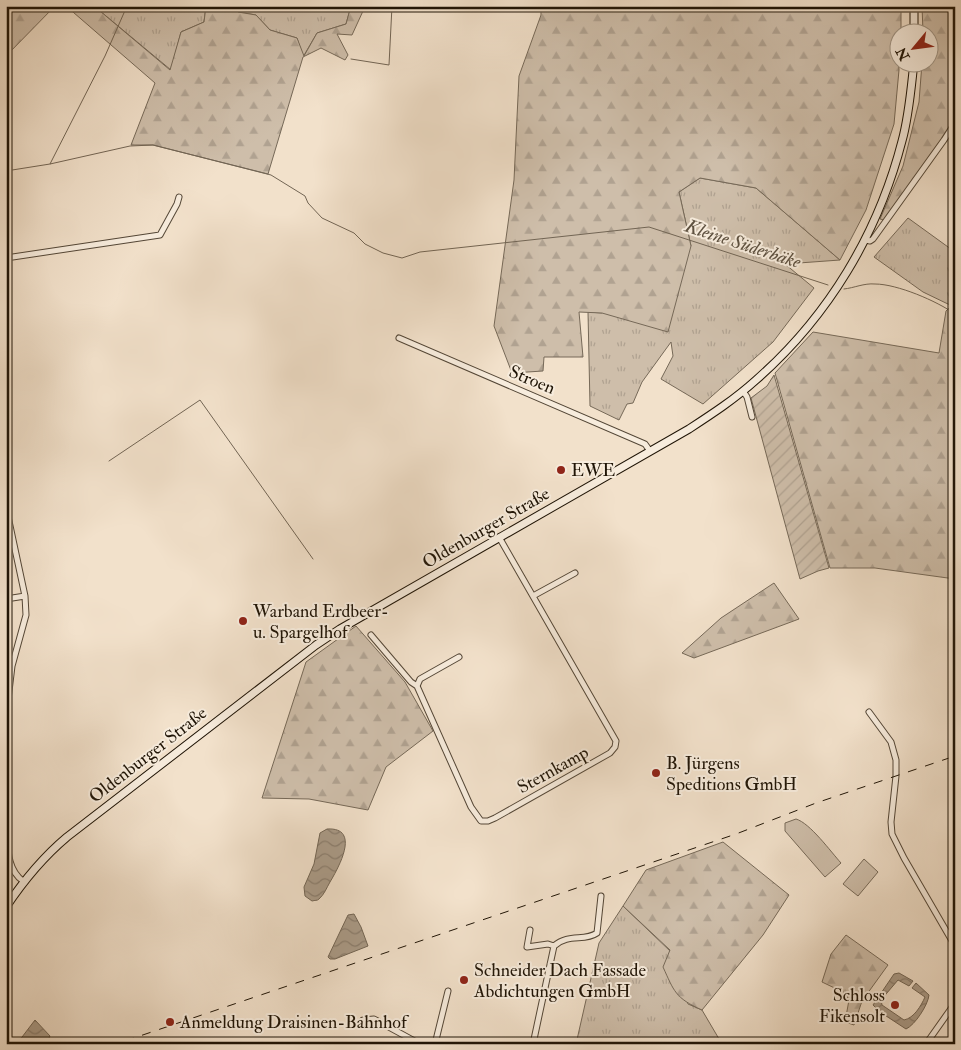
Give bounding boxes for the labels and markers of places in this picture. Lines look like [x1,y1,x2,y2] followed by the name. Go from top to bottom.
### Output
[571,459,615,482] place label: EWE
[555,464,567,476] marker: EWE
[252,600,389,644] place label: Warband Erdbeer- u. Spargelhof
[237,615,249,627] marker: Warband Erdbeer- u. Spargelhof
[666,752,797,796] place label: B. Jürgens Speditions GmbH
[650,767,662,779] marker: B. Jürgens Speditions GmbH
[473,959,646,1003] place label: Schneider Dach Fassade Abdichtungen GmbH
[458,974,470,986] marker: Schneider Dach Fassade Abdichtungen GmbH
[819,984,885,1028] place label: Schloss Fikensolt
[889,999,901,1011] marker: Schloss Fikensolt
[179,1011,410,1034] place label: Anmeldung Draisinen-Bahnhof
[164,1016,176,1028] marker: Anmeldung Draisinen-Bahnhof

